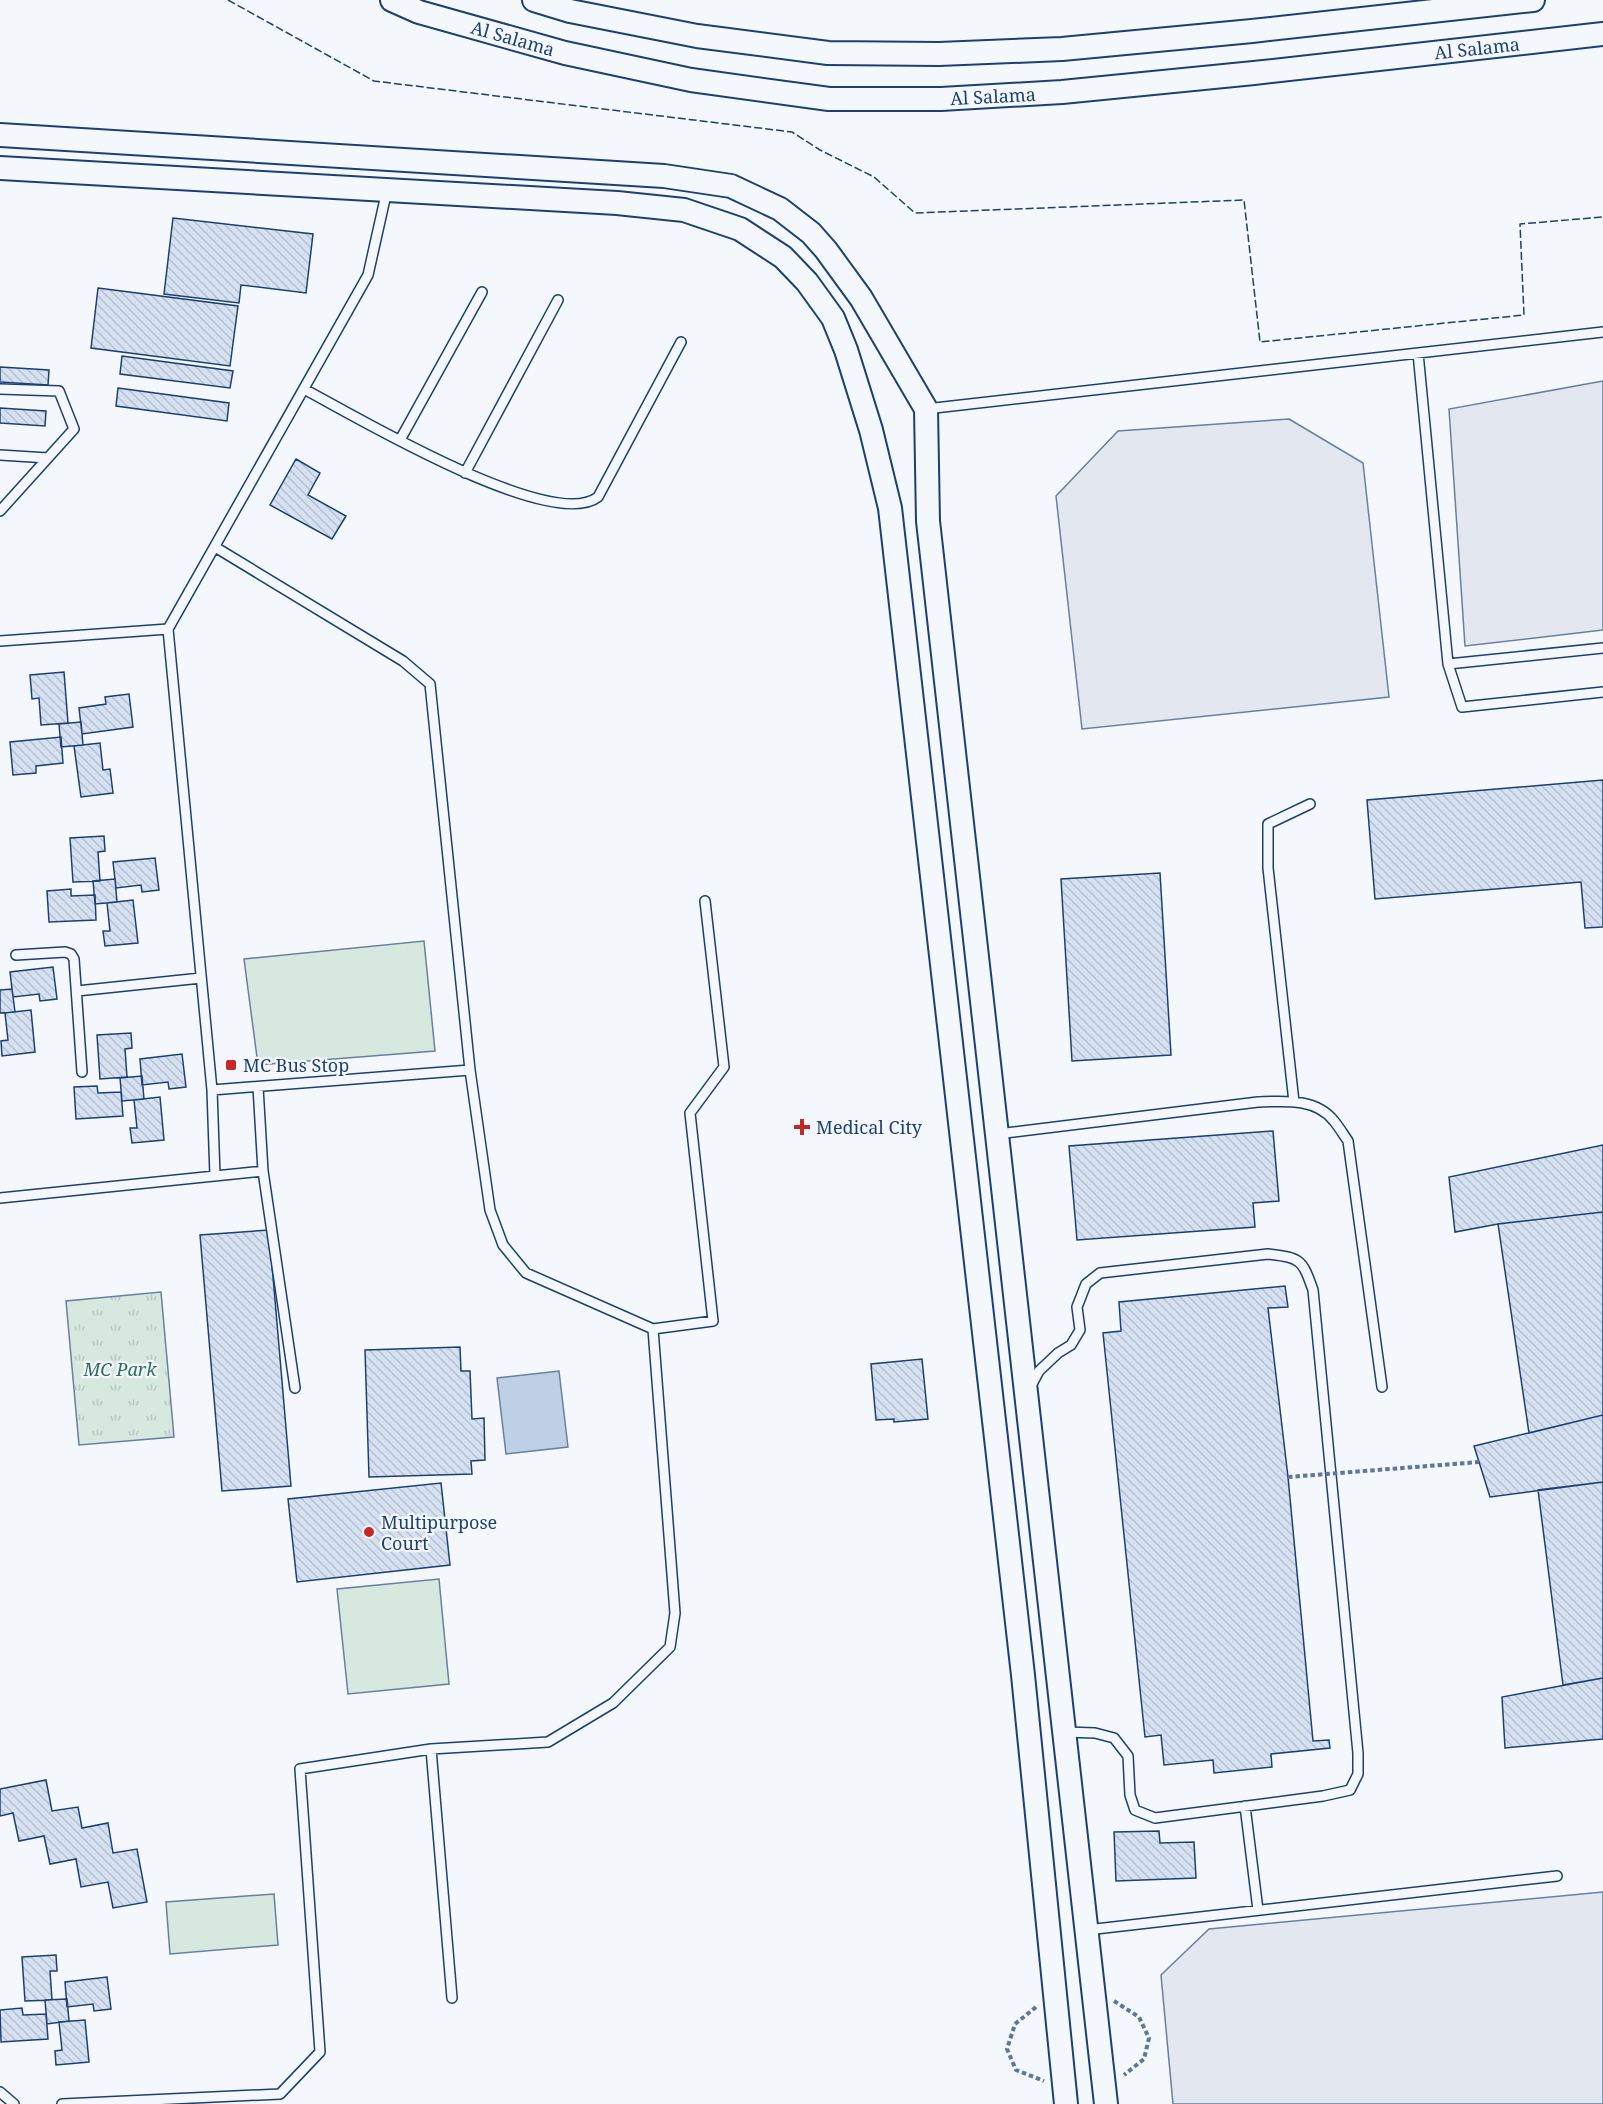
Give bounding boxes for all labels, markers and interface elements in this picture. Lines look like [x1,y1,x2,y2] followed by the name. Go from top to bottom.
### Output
[468,15,558,61] street label: Al Salama
[1433,32,1521,64] street label: Al Salama
[950,82,1036,110] street label: Al Salama
[243,1053,349,1077] place label: MC Bus Stop
[224,1058,238,1072] marker: MC Bus Stop
[816,1115,923,1139] place label: Medical City
[793,1118,811,1136] marker: Medical City
[82,1357,157,1381] park label: MC Park
[381,1510,497,1555] place label: Multipurpose Court
[362,1525,376,1539] marker: Multipurpose Court

